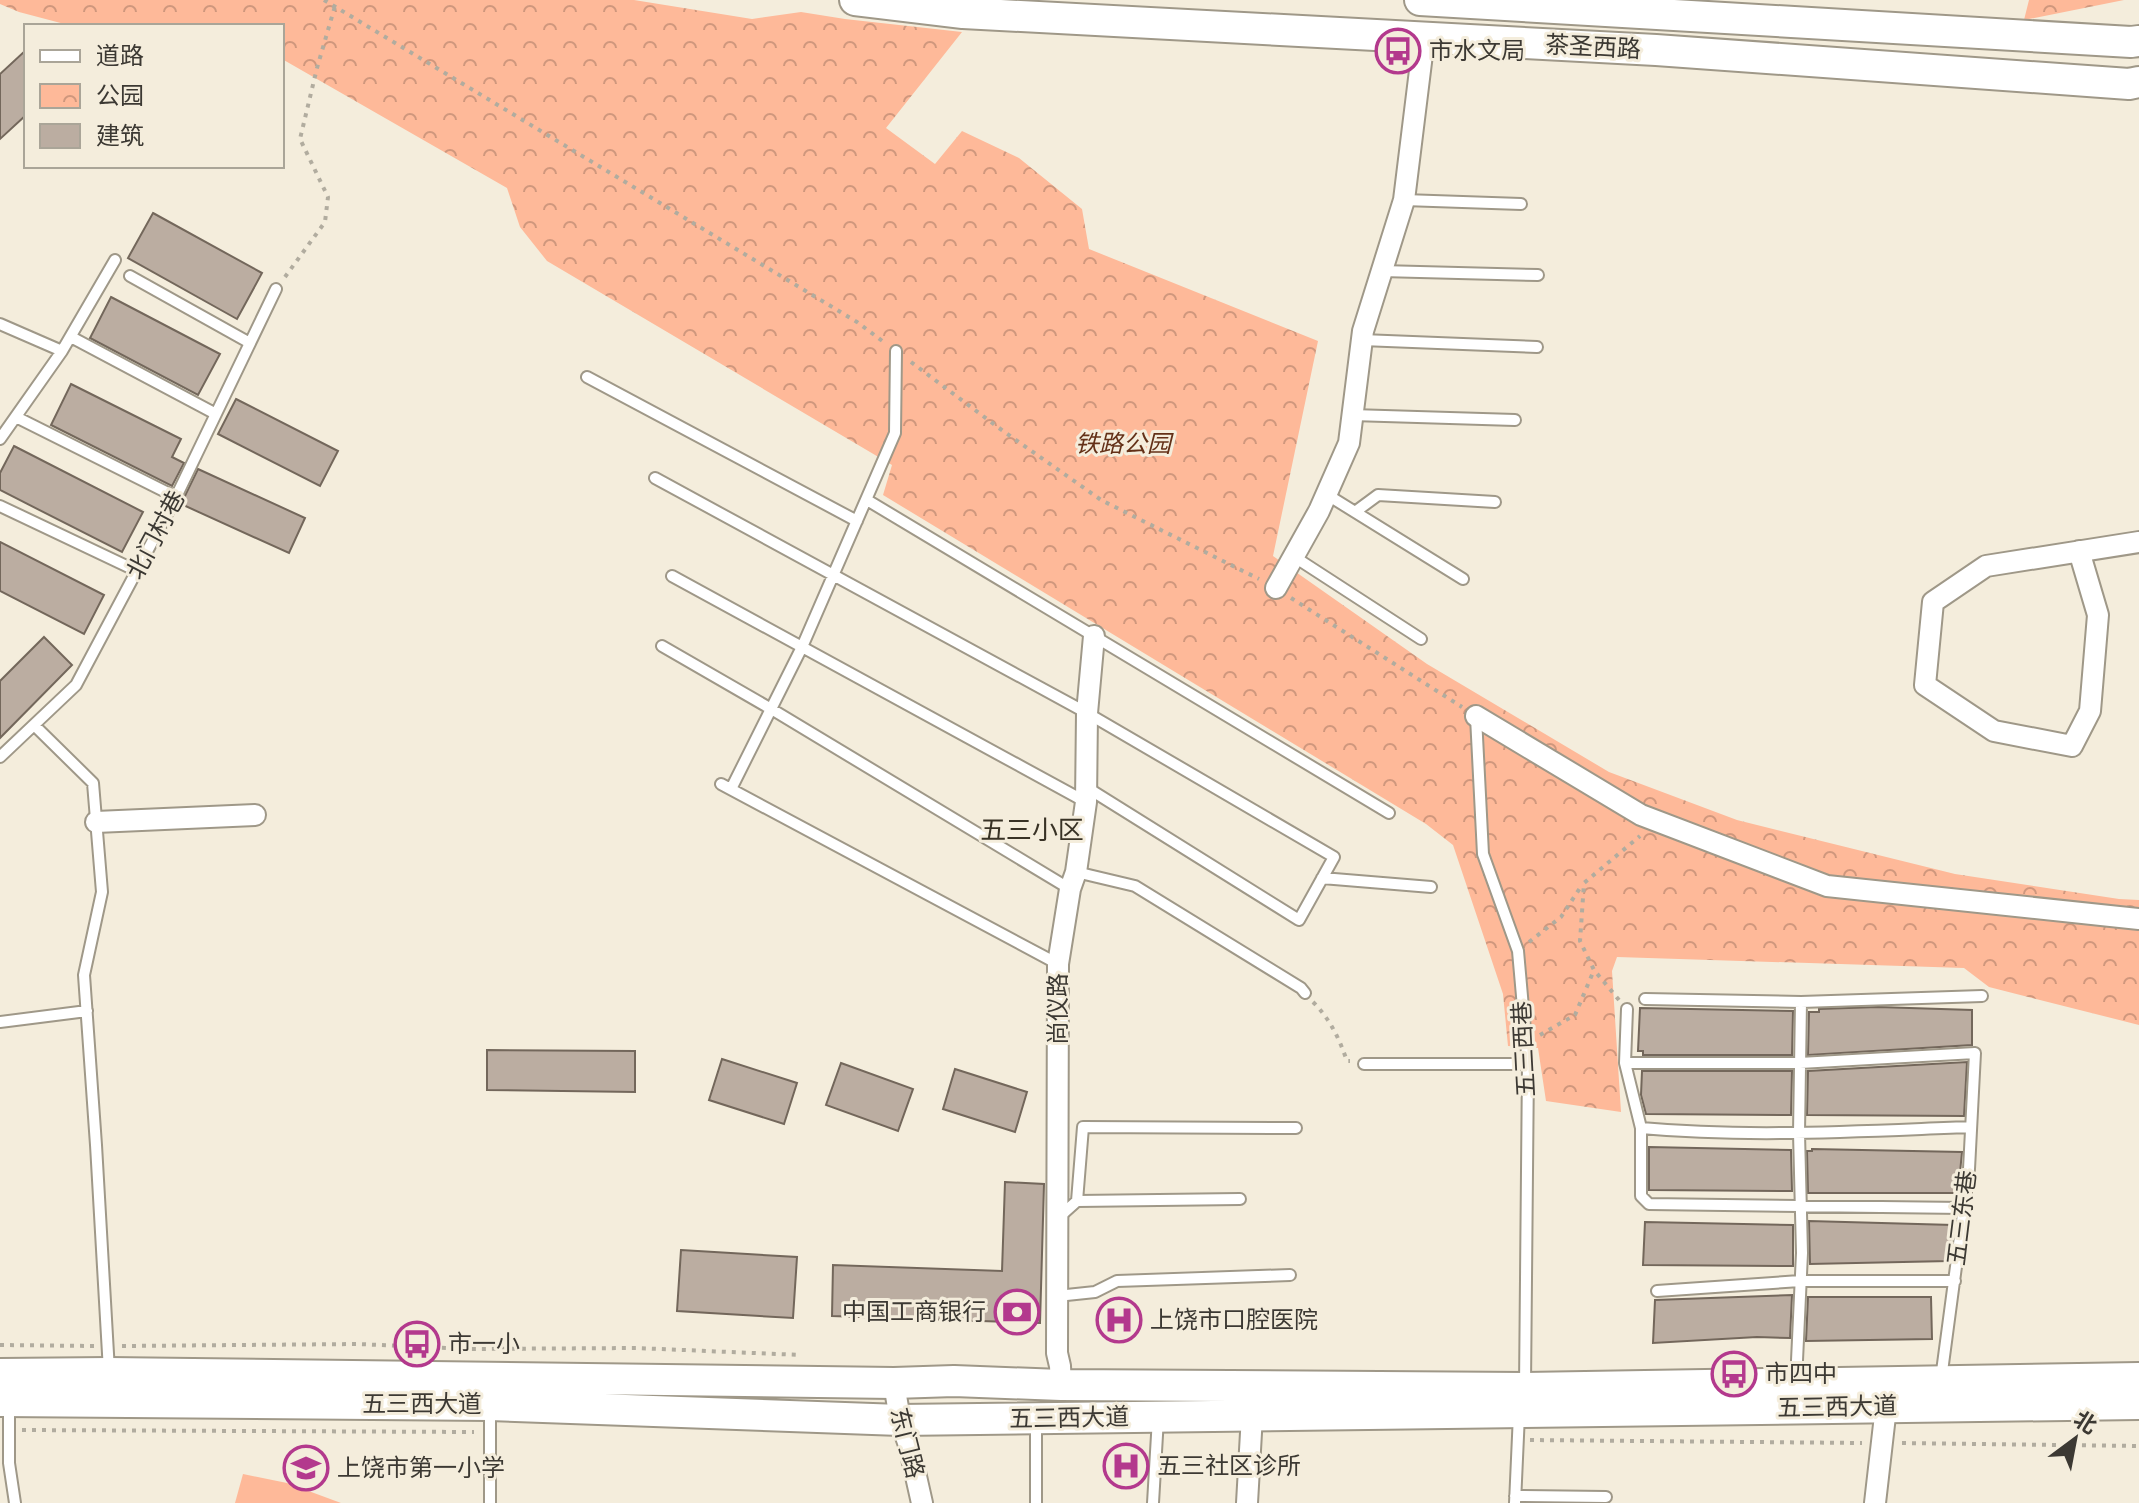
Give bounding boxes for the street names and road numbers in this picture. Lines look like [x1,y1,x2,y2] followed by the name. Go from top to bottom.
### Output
[1544,28,1642,64] street label: 茶圣西路
[118,485,192,584] street label: 北门村巷
[1041,973,1073,1045] street label: 尚仪路
[1505,1000,1541,1098] street label: 五三西巷
[1939,1168,1983,1267] street label: 五三东巷
[362,1387,482,1419] street label: 五三西大道
[1777,1389,1897,1423] street label: 五三西大道
[1009,1400,1129,1434] street label: 五三西大道
[884,1404,932,1482] street label: 东门路

